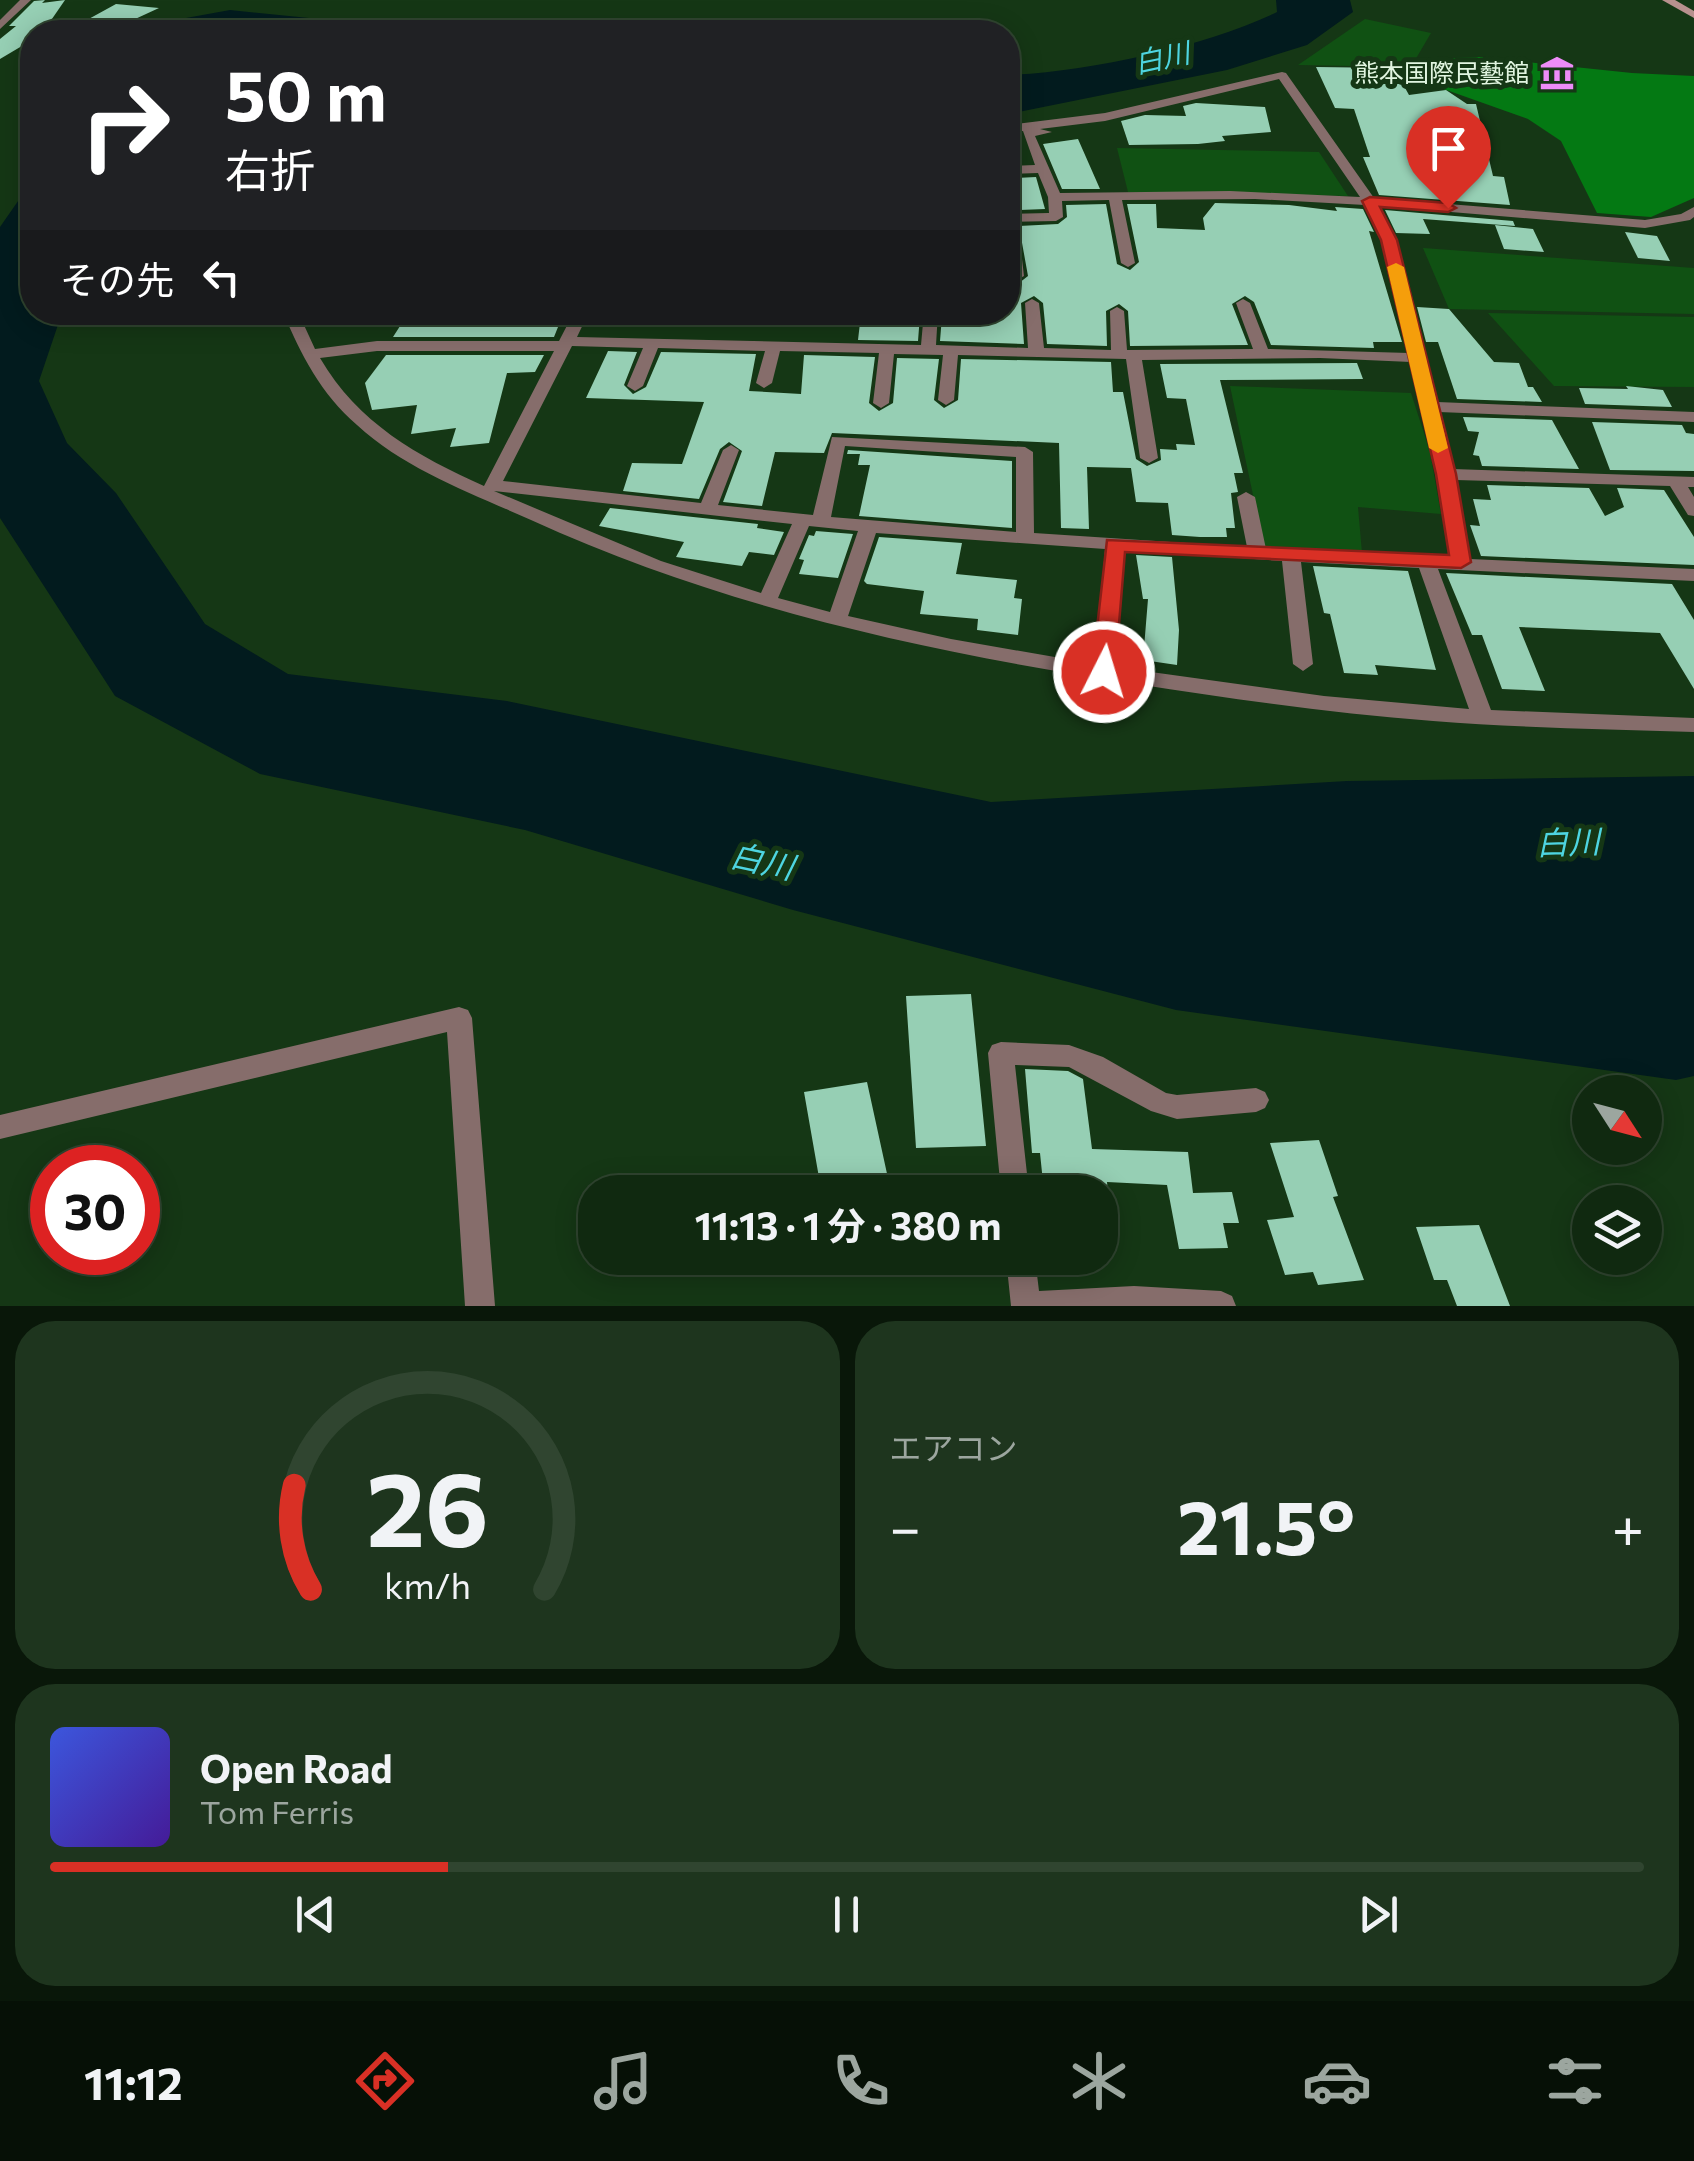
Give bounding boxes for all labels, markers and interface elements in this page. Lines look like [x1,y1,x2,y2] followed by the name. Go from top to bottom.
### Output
[1131,34,1196,79] water label: 白川
[225,50,387,135] text: 50 m
[1538,54,1576,92] museum icon: 熊本国際民藝館
[1354,57,1529,87] place label: 熊本国際民藝館
[60,60,190,190] icon: right
[1406,106,1491,209] pin
[1421,121,1476,176] icon: arrive
[225,141,315,196] text: 右折
[194,250,249,305] icon: left
[60,255,174,302] text: その先
[1052,620,1156,724] position arrow
[1535,820,1604,862] water label: 白川
[727,834,801,887] water label: 白川
[1572,1075,1662,1165] north arrow
[1572,1075,1662,1275] map controls
[30,1145,160,1275] speed limit sign: 30
[1572,1185,1662,1275] button: layers
[695,1201,1001,1248] text: 11:13 · 1 分 · 380 m
[890,1427,1018,1467] text: エアコン
[366,1441,489,1568] text: 26
[1177,1479,1355,1570] text: 21.5°
[890,1492,921,1559] text: −
[1612,1492,1644,1559] text: +
[384,1563,471,1606] text: km/h
[200,1744,393,1791] text: Open Road
[200,1791,354,1831] text: Tom Ferris
[288,1887,343,1942] icon: previous
[819,1887,874,1942] icon: pause
[1351,1887,1406,1942] icon: next
[350,2046,420,2116] icon: directions
[588,2046,658,2116] icon: music
[826,2046,896,2116] icon: phone
[1064,2046,1134,2116] icon: climate
[1302,2046,1372,2116] icon: car
[1540,2046,1610,2116] icon: filters
[84,2054,183,2109] text: 11:12

